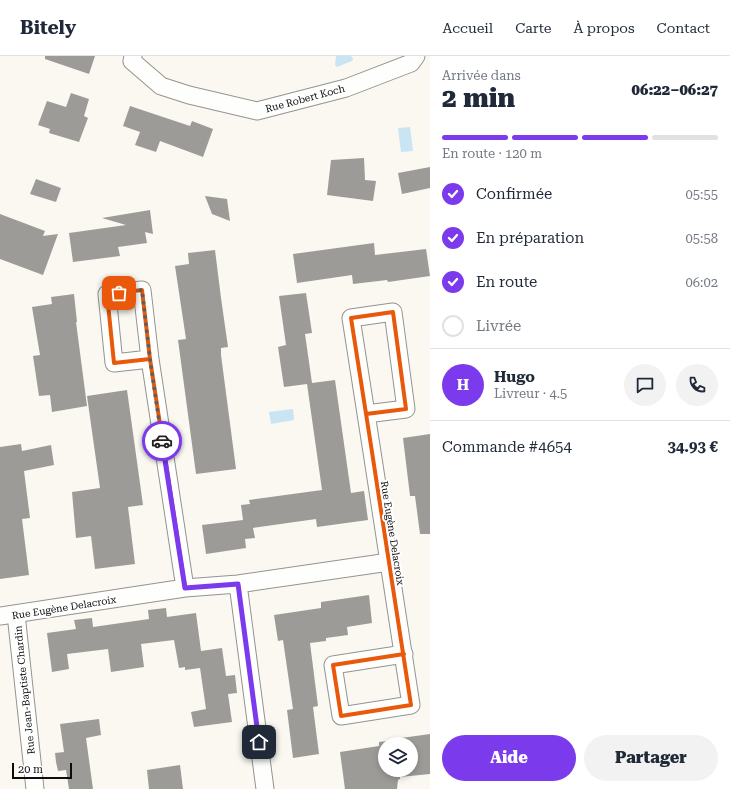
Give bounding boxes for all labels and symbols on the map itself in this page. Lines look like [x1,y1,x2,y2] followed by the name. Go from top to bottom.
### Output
[264,82,347,114] street label: Rue Robert Koch
[102,276,136,310] pin
[142,421,182,461] courier
[379,480,406,586] street label: Rue Eugène Delacroix
[11,594,117,621] street label: Rue Eugène Delacroix
[12,625,37,755] street label: Rue Jean-Baptiste Chardin
[242,725,276,759] pin
[12,761,72,780] scale bar

